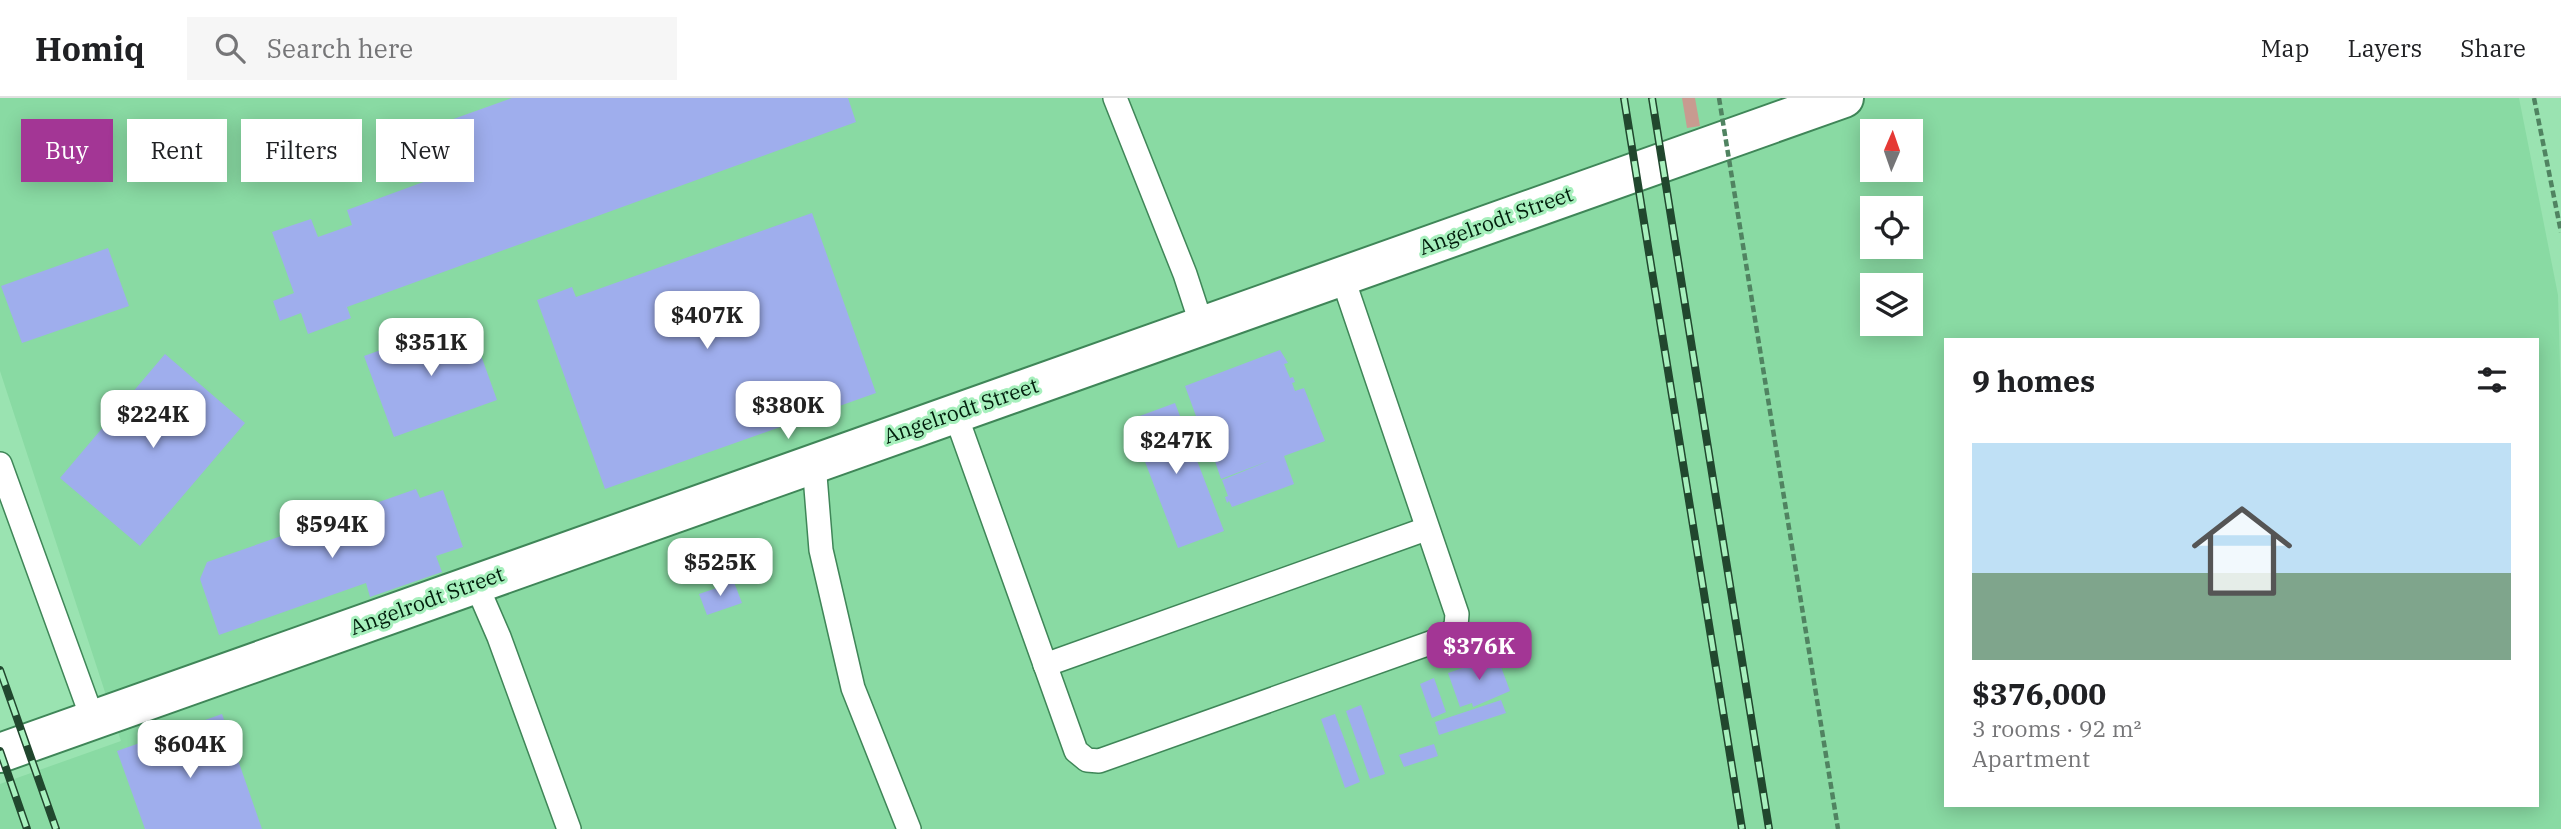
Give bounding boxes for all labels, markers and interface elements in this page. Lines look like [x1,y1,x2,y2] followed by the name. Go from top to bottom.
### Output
[187,17,677,80] search box
[35,27,145,70] text: Homiq
[211,29,249,67] icon: search
[267,31,413,65] text: Search here
[2261,32,2309,64] text: Map
[2347,32,2422,64] text: Layers
[2460,32,2526,64] text: Share
[21,119,113,182] chip: Buy
[127,119,227,182] chip: Rent
[241,119,362,182] chip: Filters
[376,119,474,182] chip: New
[1860,119,1923,182] north arrow
[1860,119,1923,336] map controls
[1415,179,1577,261] street label: Angelrodt Street
[1860,196,1923,259] button: locate
[1860,273,1923,336] button: layers
[658,292,756,351] pin: $407K
[671,299,743,329] text: $407K
[382,318,480,378] pin: $351K
[395,326,467,356] text: $351K
[1972,361,2095,400] text: 9 homes
[2473,361,2511,399] icon: filters
[879,370,1042,450] street label: Angelrodt Street
[739,382,837,441] pin: $380K
[752,389,824,419] text: $380K
[104,390,202,450] pin: $224K
[117,398,189,428] text: $224K
[1127,416,1225,476] pin: $247K
[1140,424,1212,454] text: $247K
[2179,488,2305,614] icon: home
[283,500,381,560] pin: $594K
[296,508,368,538] text: $594K
[671,538,769,598] pin: $525K
[684,546,756,576] text: $525K
[346,559,508,641] street label: Angelrodt Street
[1430,622,1528,682] pin: $376K
[1443,630,1515,660] text: $376K
[1972,674,2106,713] text: $376,000
[1972,713,2142,743] text: 3 rooms · 92 m²
[141,720,239,780] pin: $604K
[154,728,226,758] text: $604K
[1972,743,2090,773] text: Apartment

